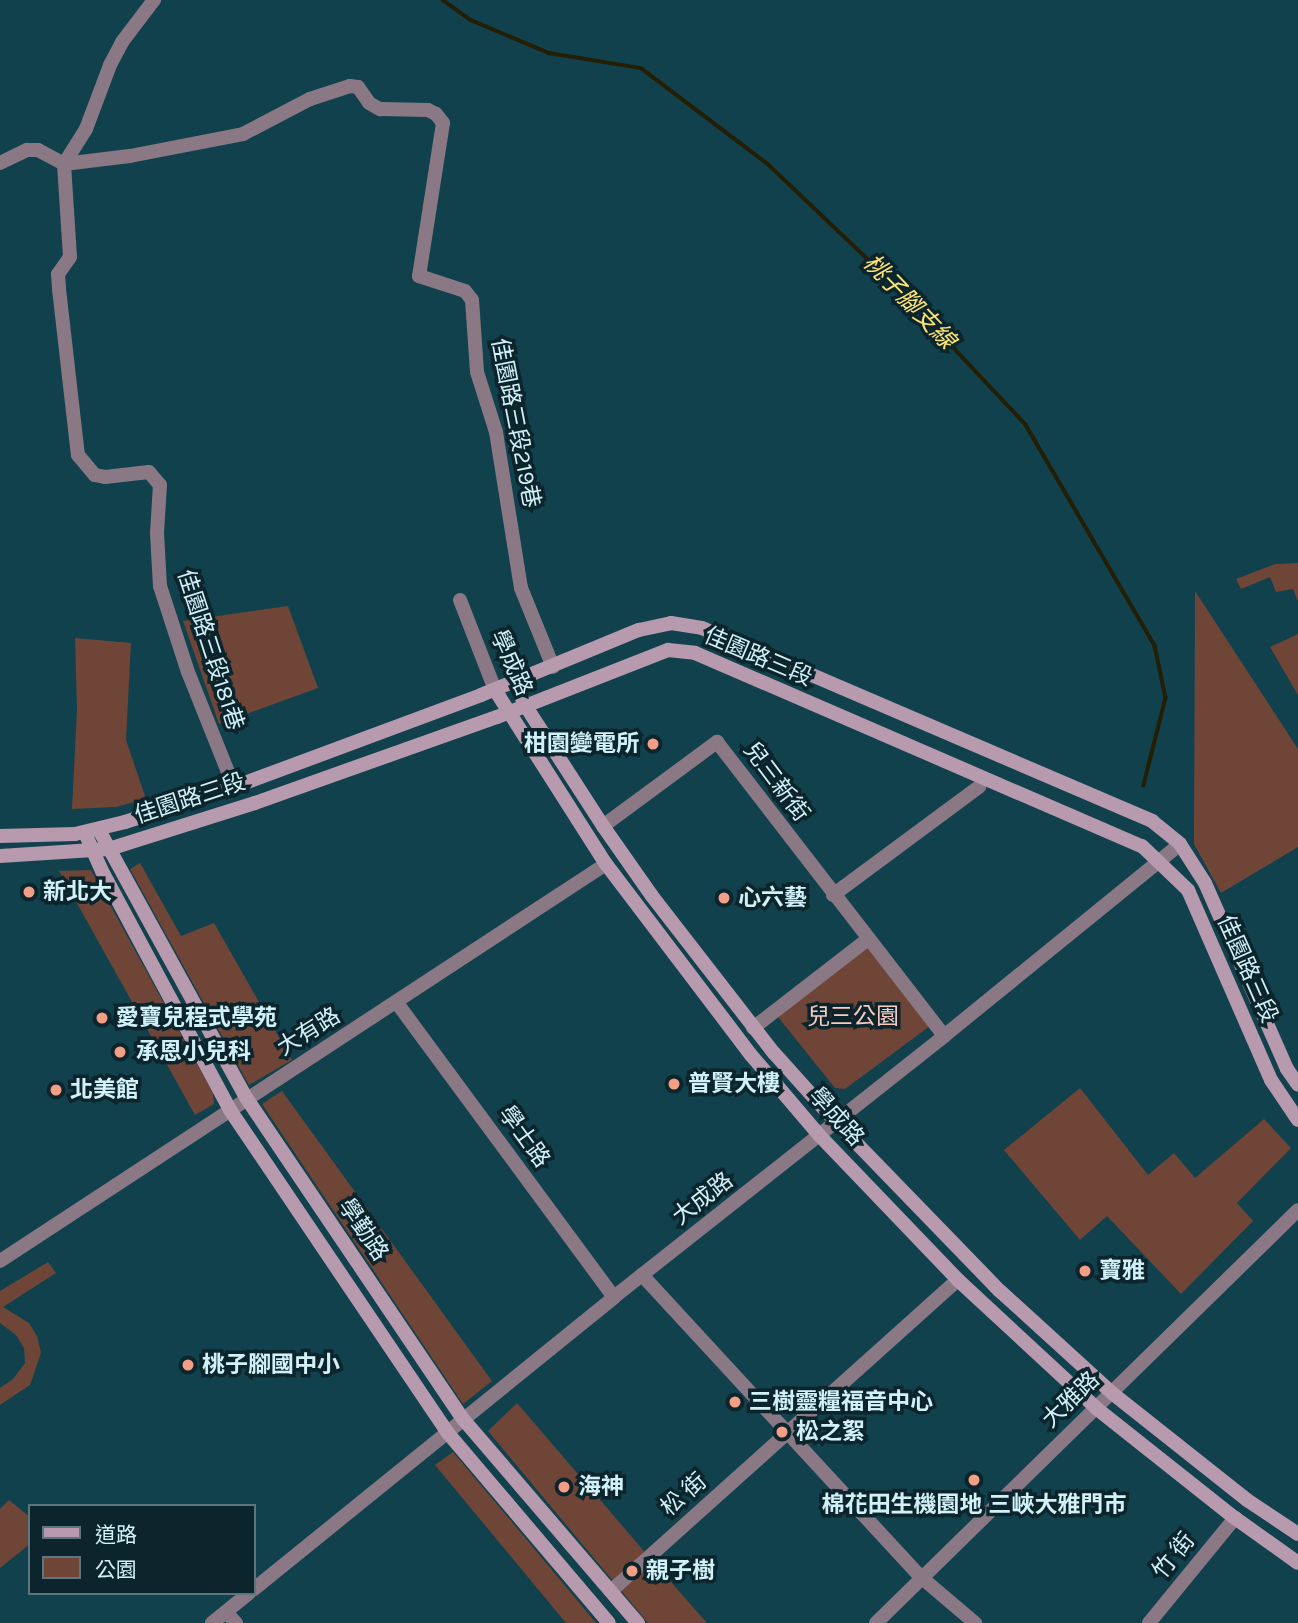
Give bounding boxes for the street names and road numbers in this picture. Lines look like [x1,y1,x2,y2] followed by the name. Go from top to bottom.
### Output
[485,336,545,510] street label: 佳園路三段219巷
[171,566,249,734] street label: 佳園路三段181巷
[700,622,816,692] street label: 佳園路三段
[484,626,538,700] street label: 學成路
[737,737,815,827] street label: 兒三新街
[131,768,249,830] street label: 佳園路三段
[1211,911,1283,1027] street label: 佳園路三段
[272,1002,346,1062] street label: 大有路
[803,1082,869,1152] street label: 學成路
[493,1101,555,1173] street label: 學士路
[667,1167,739,1231] street label: 大成路
[332,1194,394,1266] street label: 學勤路
[1037,1366,1105,1434] street label: 大雅路
[656,1468,712,1522] street label: 松 街
[1147,1527,1201,1585] street label: 竹 街

